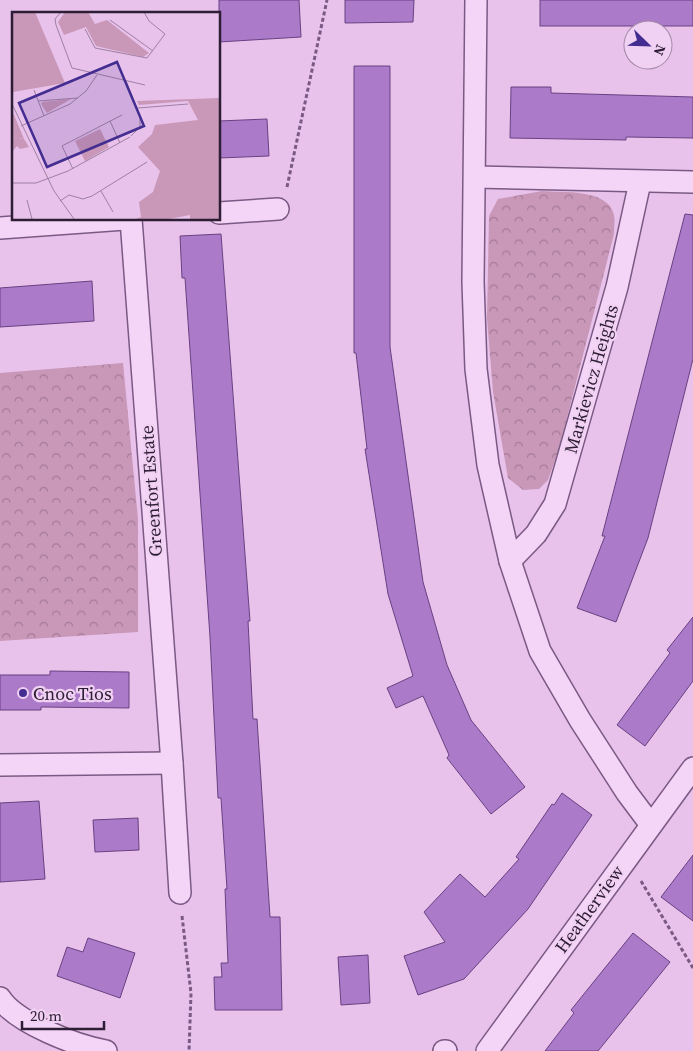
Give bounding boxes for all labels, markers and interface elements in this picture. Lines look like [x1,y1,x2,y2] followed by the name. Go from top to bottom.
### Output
[12,12,220,220] inset map
[623,20,673,70] north arrow
[649,41,671,59] text: N
[558,301,624,457] street label: Markievicz Heights
[134,424,168,558] street label: Greenfort Estate
[33,681,112,706] place label: Cnoc Tios
[17,687,29,699] marker: Cnoc Tios
[549,860,629,958] street label: Heatherview
[22,998,105,1030] scale bar
[30,1005,62,1026] text: 20 m

